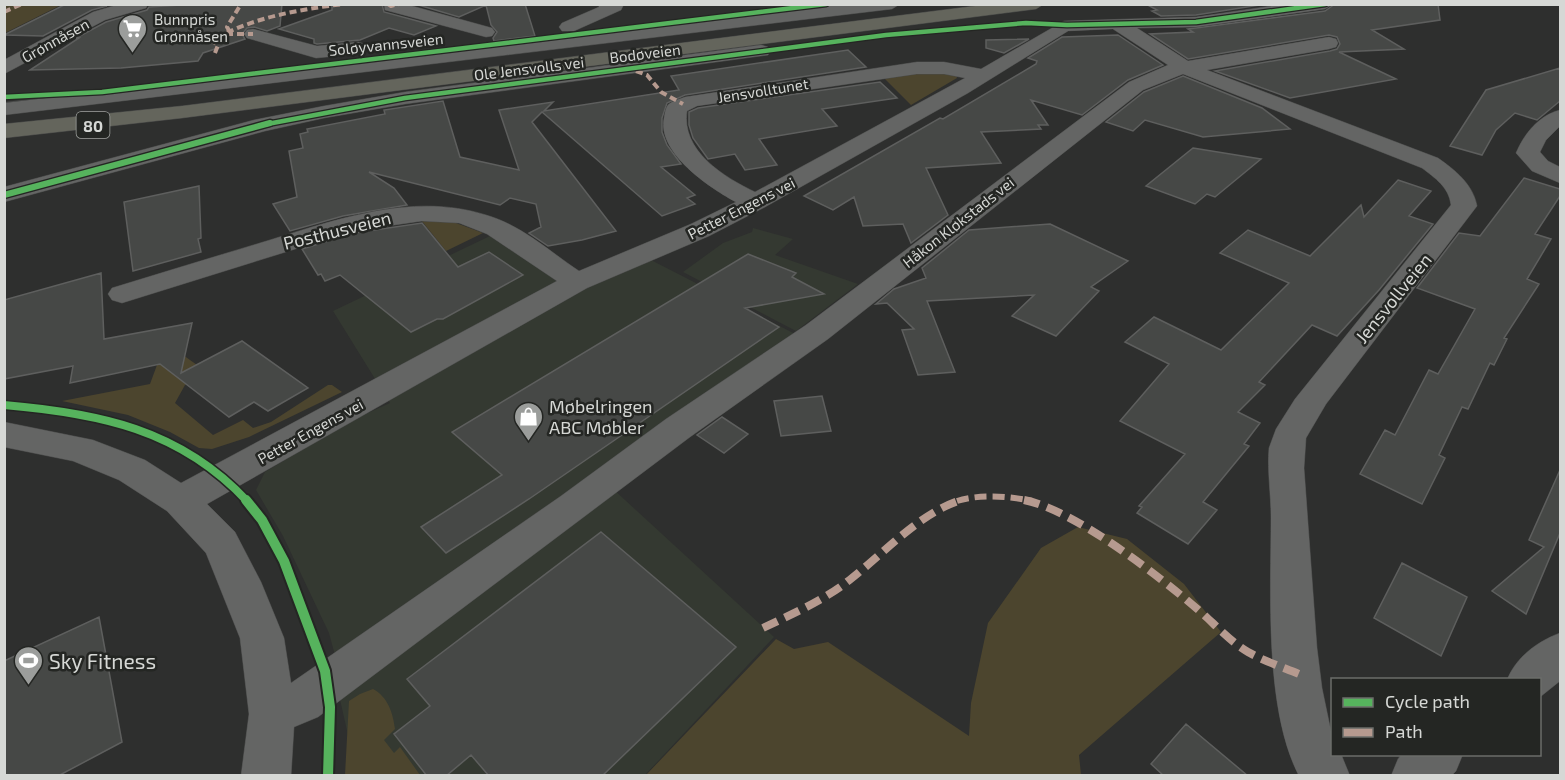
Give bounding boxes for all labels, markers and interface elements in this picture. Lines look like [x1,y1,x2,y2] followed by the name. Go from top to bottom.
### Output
[154,10,228,45] place label: Bunnpris Grønnåsen
[117,12,149,54] supermarket icon: Bunnpris Grønnåsen
[18,14,92,66] street label: Grønnåsen
[328,29,444,59] street label: Soløyvannsveien
[608,40,682,66] street label: Bodøveien
[473,52,585,84] street label: Ole Jensvolls vei
[716,74,810,106] street label: Jensvolltunet
[76,112,110,138] road number: 80
[684,173,798,243] street label: Petter Engens vei
[899,173,1017,271] street label: Håkon Kløkstads vei
[281,206,393,254] street label: Posthusveien
[1350,249,1436,347] street label: Jensvollveien
[254,395,366,467] street label: Petter Engens vei
[549,395,653,438] place label: Møbelringen ABC Møbler
[512,400,544,442] shop icon: Møbelringen ABC Møbler
[12,644,44,686] sports icon: Sky Fitness
[49,648,156,673] place label: Sky Fitness
[1331,678,1541,756] legend
[1385,690,1470,712] text: Cycle path
[1385,720,1423,742] text: Path

